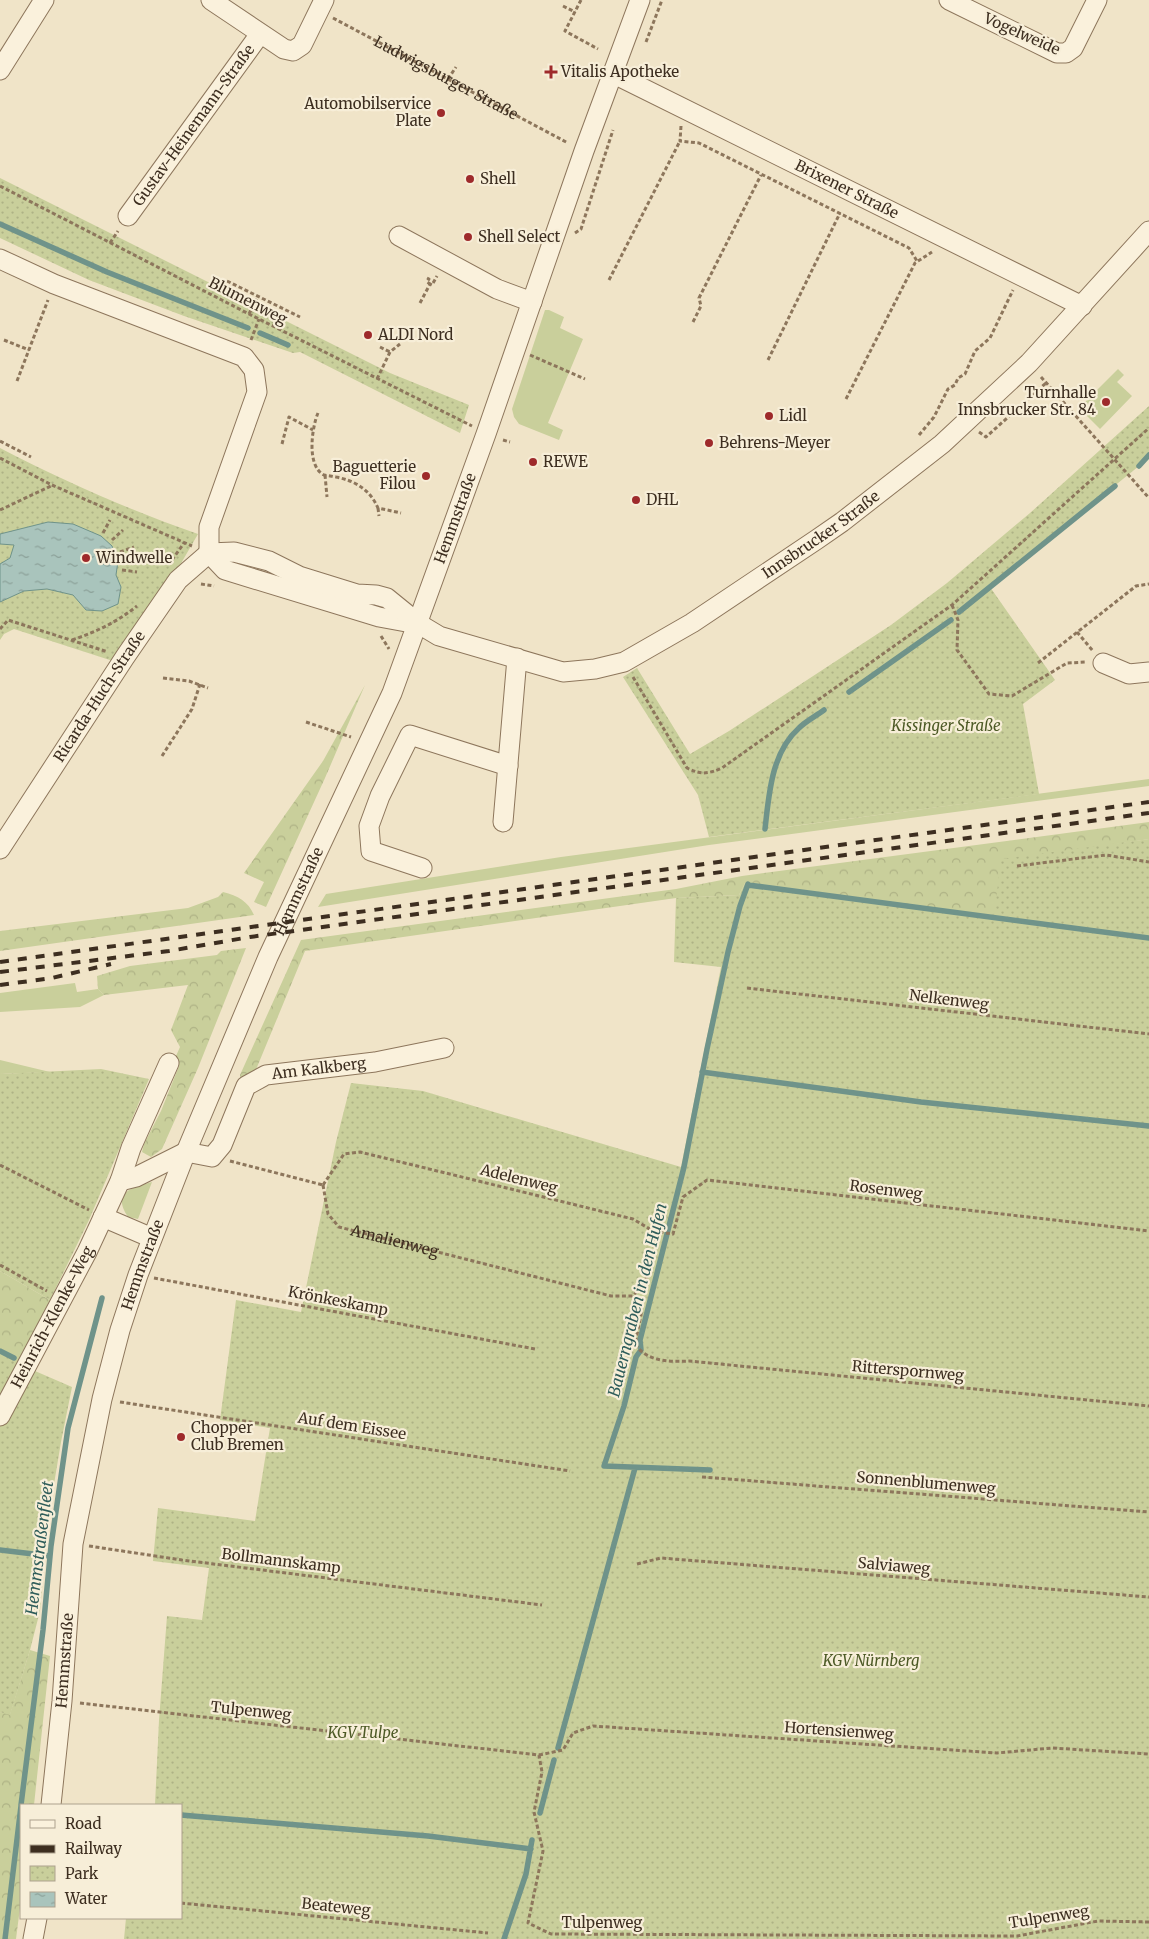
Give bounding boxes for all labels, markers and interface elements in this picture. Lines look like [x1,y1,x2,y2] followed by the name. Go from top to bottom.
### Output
[980,8,1063,59] street label: Vogelweide
[371,32,522,124] street label: Ludwigsburger Straße
[128,40,258,210] street label: Gustav-Heinemann-Straße
[560,62,679,81] place label: Vitalis Apotheke
[545,66,557,78] marker: Vitalis Apotheke
[303,94,431,130] place label: Automobilservice Plate
[435,107,447,119] marker: Automobilservice Plate
[792,155,902,223] street label: Brixener Straße
[480,169,516,188] place label: Shell
[464,173,476,185] marker: Shell
[478,227,561,246] place label: Shell Select
[462,231,474,243] marker: Shell Select
[206,273,291,328] street label: Blumenweg
[377,325,453,344] place label: ALDI Nord
[362,329,374,341] marker: ALDI Nord
[958,383,1096,419] place label: Turnhalle Innsbrucker Str. 84
[1100,396,1112,408] marker: Turnhalle Innsbrucker Str. 84
[779,406,807,425] place label: Lidl
[763,410,775,422] marker: Lidl
[719,433,831,452] place label: Behrens-Meyer
[703,437,715,449] marker: Behrens-Meyer
[543,452,588,471] place label: REWE
[527,456,539,468] marker: REWE
[332,457,416,493] place label: Baguetterie Filou
[420,470,432,482] marker: Baguetterie Filou
[430,470,480,566] street label: Hemmstraße
[758,486,883,582] street label: Innsbrucker Straße
[646,490,679,509] place label: DHL
[630,494,642,506] marker: DHL
[95,548,172,567] place label: Windwelle
[80,552,92,564] marker: Windwelle
[49,627,149,765] street label: Ricarda-Huch-Straße
[890,716,1001,735] park label: Kissinger Straße
[269,844,327,938] street label: Hemmstraße
[908,985,990,1014] street label: Nelkenweg
[270,1053,367,1083] street label: Am Kalkberg
[477,1159,560,1197] street label: Adelenweg
[848,1176,924,1203] street label: Rosenweg
[603,1201,671,1399] water label: Bauerngraben in den Hufen
[117,1217,168,1313] street label: Hemmstraße
[348,1220,441,1261] street label: Amalienweg
[7,1243,97,1391] street label: Heinrich-Klenke-Weg
[287,1282,390,1320] street label: Krönkeskamp
[851,1356,965,1385] street label: Ritterspornweg
[296,1407,408,1443] street label: Auf dem Eissee
[191,1418,284,1454] place label: Chopper Club Bremen
[175,1431,187,1443] marker: Chopper Club Bremen
[856,1467,997,1498] street label: Sonnenblumenweg
[21,1479,57,1617] water label: Hemmstraßenfleet
[220,1544,342,1577] street label: Bollmannskamp
[857,1553,931,1578] street label: Salviaweg
[51,1612,77,1709] street label: Hemmstraße
[822,1651,919,1670] park label: KGV Nürnberg
[210,1697,292,1724] street label: Tulpenweg
[784,1717,894,1744] street label: Hortensienweg
[327,1723,399,1742] park label: KGV Tulpe
[20,1804,182,1919] legend
[65,1814,101,1833] text: Road
[65,1839,122,1858] text: Railway
[65,1864,99,1883] text: Park
[64,1889,108,1908] text: Water
[301,1893,372,1920] street label: Beateweg
[1007,1901,1090,1932] street label: Tulpenweg
[562,1913,642,1932] street label: Tulpenweg

